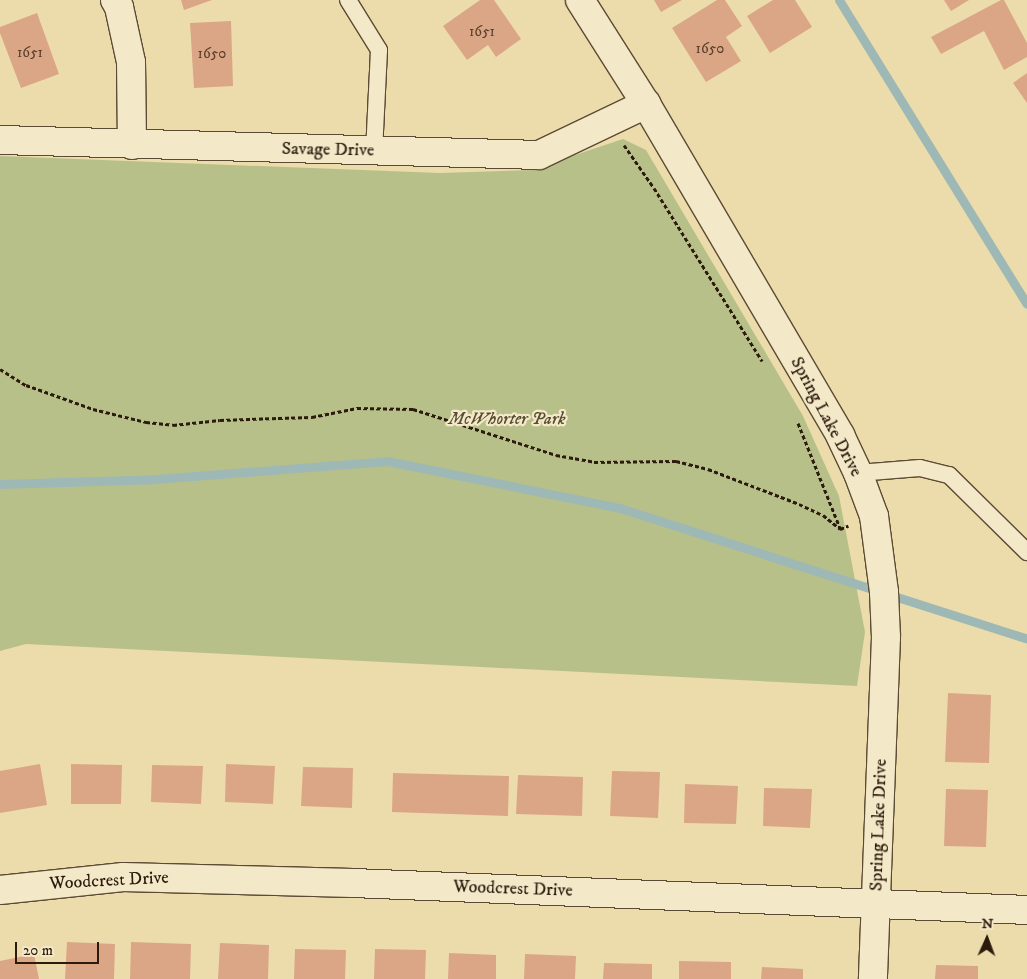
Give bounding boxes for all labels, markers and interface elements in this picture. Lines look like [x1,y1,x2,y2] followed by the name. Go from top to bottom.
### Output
[469,23,495,41] house number: 1651
[696,40,724,58] house number: 1650
[17,44,43,62] house number: 1651
[198,45,226,63] house number: 1650
[281,138,375,162] street label: Savage Drive
[785,353,867,481] street label: Spring Lake Drive
[448,408,566,430] park label: McWhorter Park
[866,758,892,892] street label: Spring Lake Drive
[49,867,169,895] street label: Woodcrest Drive
[453,876,573,902] street label: Woodcrest Drive
[962,914,1012,964] north arrow
[981,915,994,933] text: N
[18,932,101,964] scale bar
[23,941,53,960] text: 20 m

